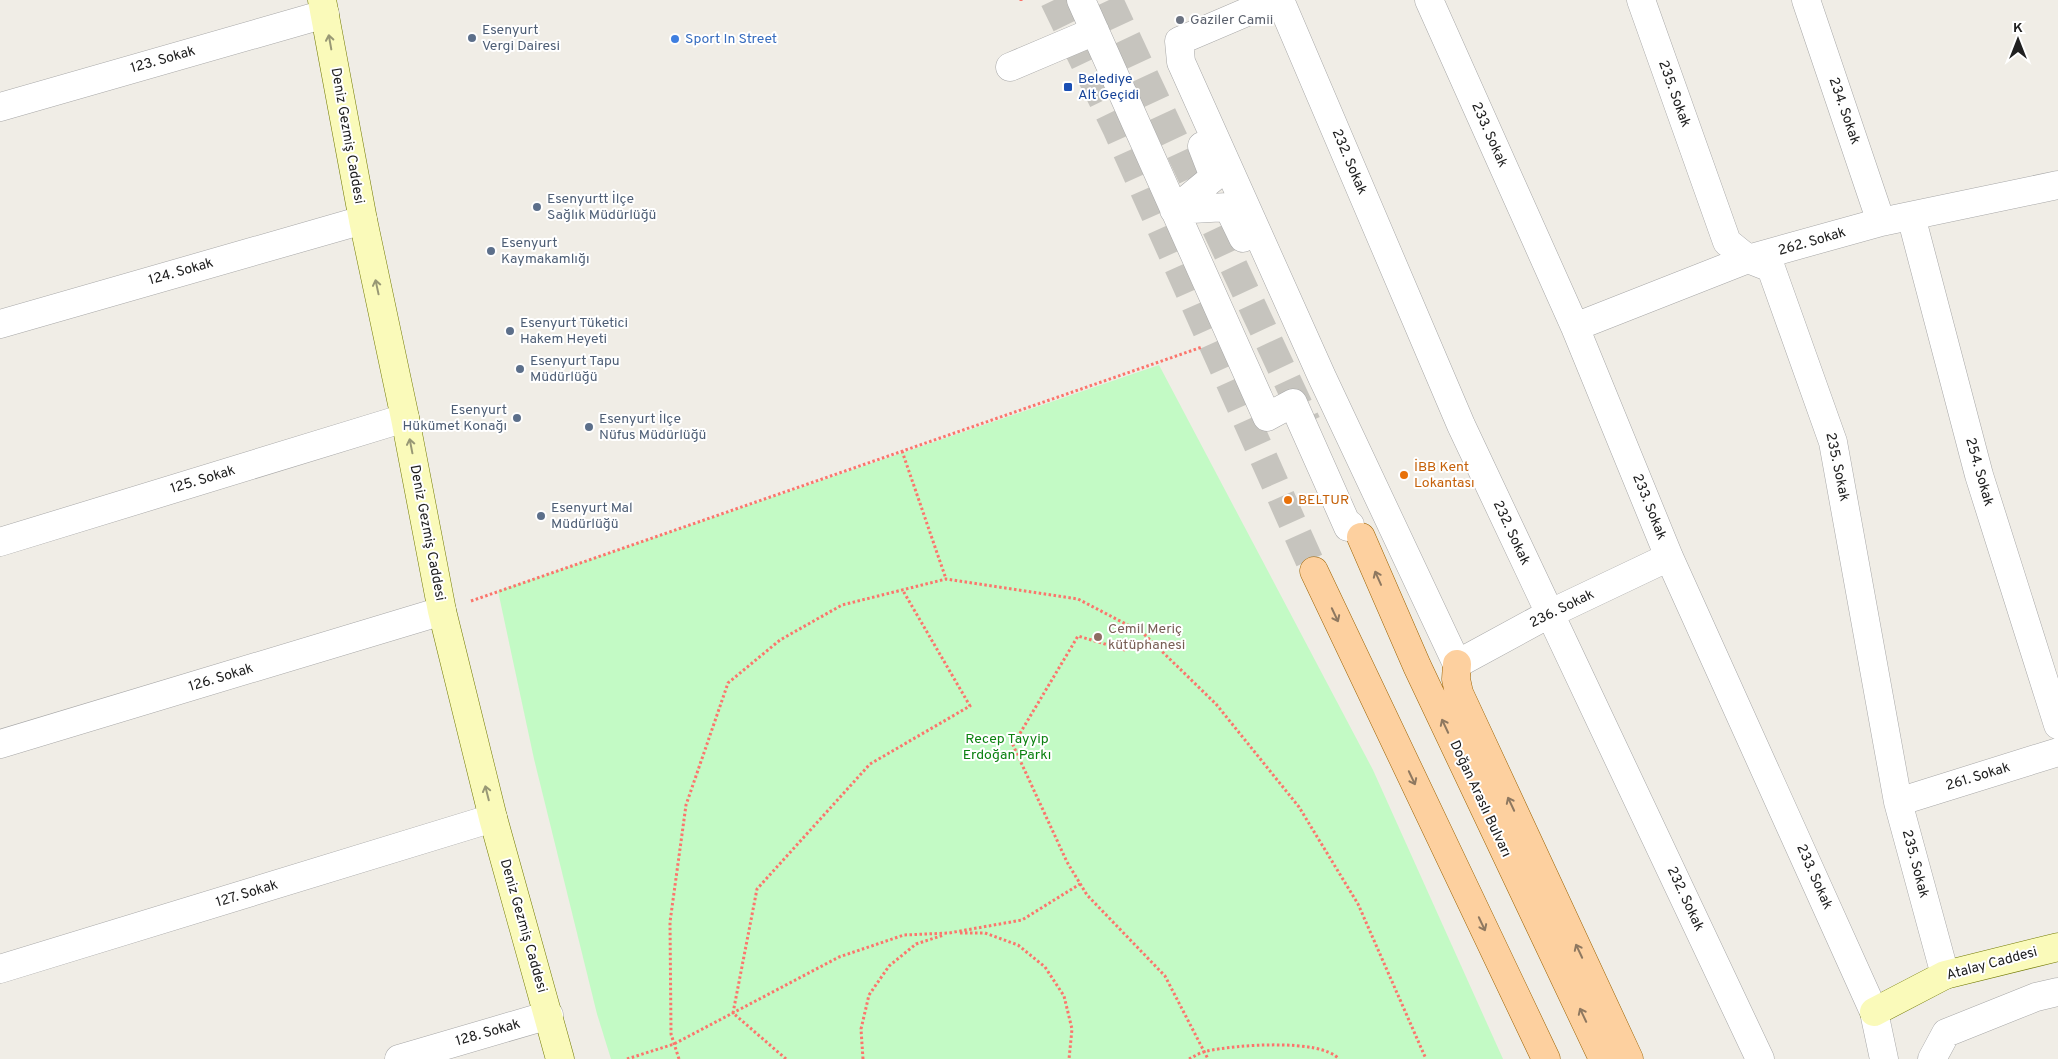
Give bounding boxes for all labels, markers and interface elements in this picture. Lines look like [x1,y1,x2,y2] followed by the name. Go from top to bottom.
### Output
[1190,12,1273,29] place label: Gaziler Camii
[1174,14,1186,26] marker: Gaziler Camii
[1993,15,2043,65] north arrow
[2013,20,2023,37] text: K
[482,22,560,55] place label: Esenyurt Vergi Dairesi
[685,31,777,48] place label: Sport In Street
[466,32,478,44] marker: Esenyurt Vergi Dairesi
[669,33,681,45] marker: Sport In Street
[325,34,335,50] one-way arrow
[129,43,197,77] street label: 123. Sokak
[1654,58,1694,130] street label: 235. Sokak
[327,67,367,205] street label: Deniz Gezmiş Caddesi
[1078,71,1139,104] place label: Belediye Alt Geçidi
[1825,75,1863,147] street label: 234. Sokak
[1062,81,1074,93] marker: Belediye Alt Geçidi
[1467,100,1511,170] street label: 233. Sokak
[1328,127,1370,197] street label: 232. Sokak
[547,190,656,224] place label: Esenyurtt İlçe Sağlık Müdürlüğü
[531,201,543,213] marker: Esenyurtt İlçe Sağlık Müdürlüğü
[1776,224,1848,260] street label: 262. Sokak
[501,235,589,268] place label: Esenyurt Kaymakamlığı
[485,245,497,257] marker: Esenyurt Kaymakamlığı
[147,255,215,289] street label: 124. Sokak
[372,280,381,296] one-way arrow
[520,315,628,348] place label: Esenyurt Tüketici Hakem Heyeti
[504,325,516,337] marker: Esenyurt Tüketici Hakem Heyeti
[530,353,620,386] place label: Esenyurt Tapu Müdürlüğü
[514,363,526,375] marker: Esenyurt Tapu Müdürlüğü
[402,402,507,435] place label: Esenyurt Hükümet Konağı
[599,410,706,444] place label: Esenyurt İlçe Nüfus Müdürlüğü
[511,412,523,424] marker: Esenyurt Hükümet Konağı
[583,421,595,433] marker: Esenyurt İlçe Nüfus Müdürlüğü
[1821,431,1853,503] street label: 235. Sokak
[1961,436,1997,508] street label: 254. Sokak
[405,439,415,455] one-way arrow
[1414,458,1475,492] place label: İBB Kent Lokantası
[169,462,237,498] street label: 125. Sokak
[405,464,449,602] street label: Deniz Gezmiş Caddesi
[1398,469,1410,481] marker: İBB Kent Lokantası
[1628,472,1670,542] street label: 233. Sokak
[1298,492,1349,509] place label: BELTUR
[1282,494,1294,506] marker: BELTUR
[1489,498,1533,568] street label: 232. Sokak
[551,500,633,533] place label: Esenyurt Mal Müdürlüğü
[535,510,547,522] marker: Esenyurt Mal Müdürlüğü
[1373,571,1383,586] one-way arrow
[1527,586,1597,632] street label: 236. Sokak
[1331,607,1340,622] one-way arrow
[1108,621,1185,654] place label: Cemil Meriç kütüphanesi
[1092,631,1104,643] marker: Cemil Meriç kütüphanesi
[187,660,255,696] street label: 126. Sokak
[1440,719,1450,734] one-way arrow
[963,731,1051,764] park label: Recep Tayyip Erdoğan Parkı
[1446,738,1514,860] street label: Doğan Araslı Bulvarı
[1944,759,2012,795] street label: 261. Sokak
[1408,770,1418,785] one-way arrow
[482,785,491,801] one-way arrow
[1505,797,1515,812] one-way arrow
[1898,828,1932,900] street label: 235. Sokak
[1792,842,1836,912] street label: 233. Sokak
[496,857,550,995] street label: Deniz Gezmiş Caddesi
[1663,864,1707,934] street label: 232. Sokak
[214,877,280,911] street label: 127. Sokak
[1478,916,1487,931] one-way arrow
[1574,944,1584,959] one-way arrow
[1945,944,2039,984] street label: Atalay Caddesi
[1577,1008,1587,1023] one-way arrow
[454,1016,522,1050] street label: 128. Sokak

